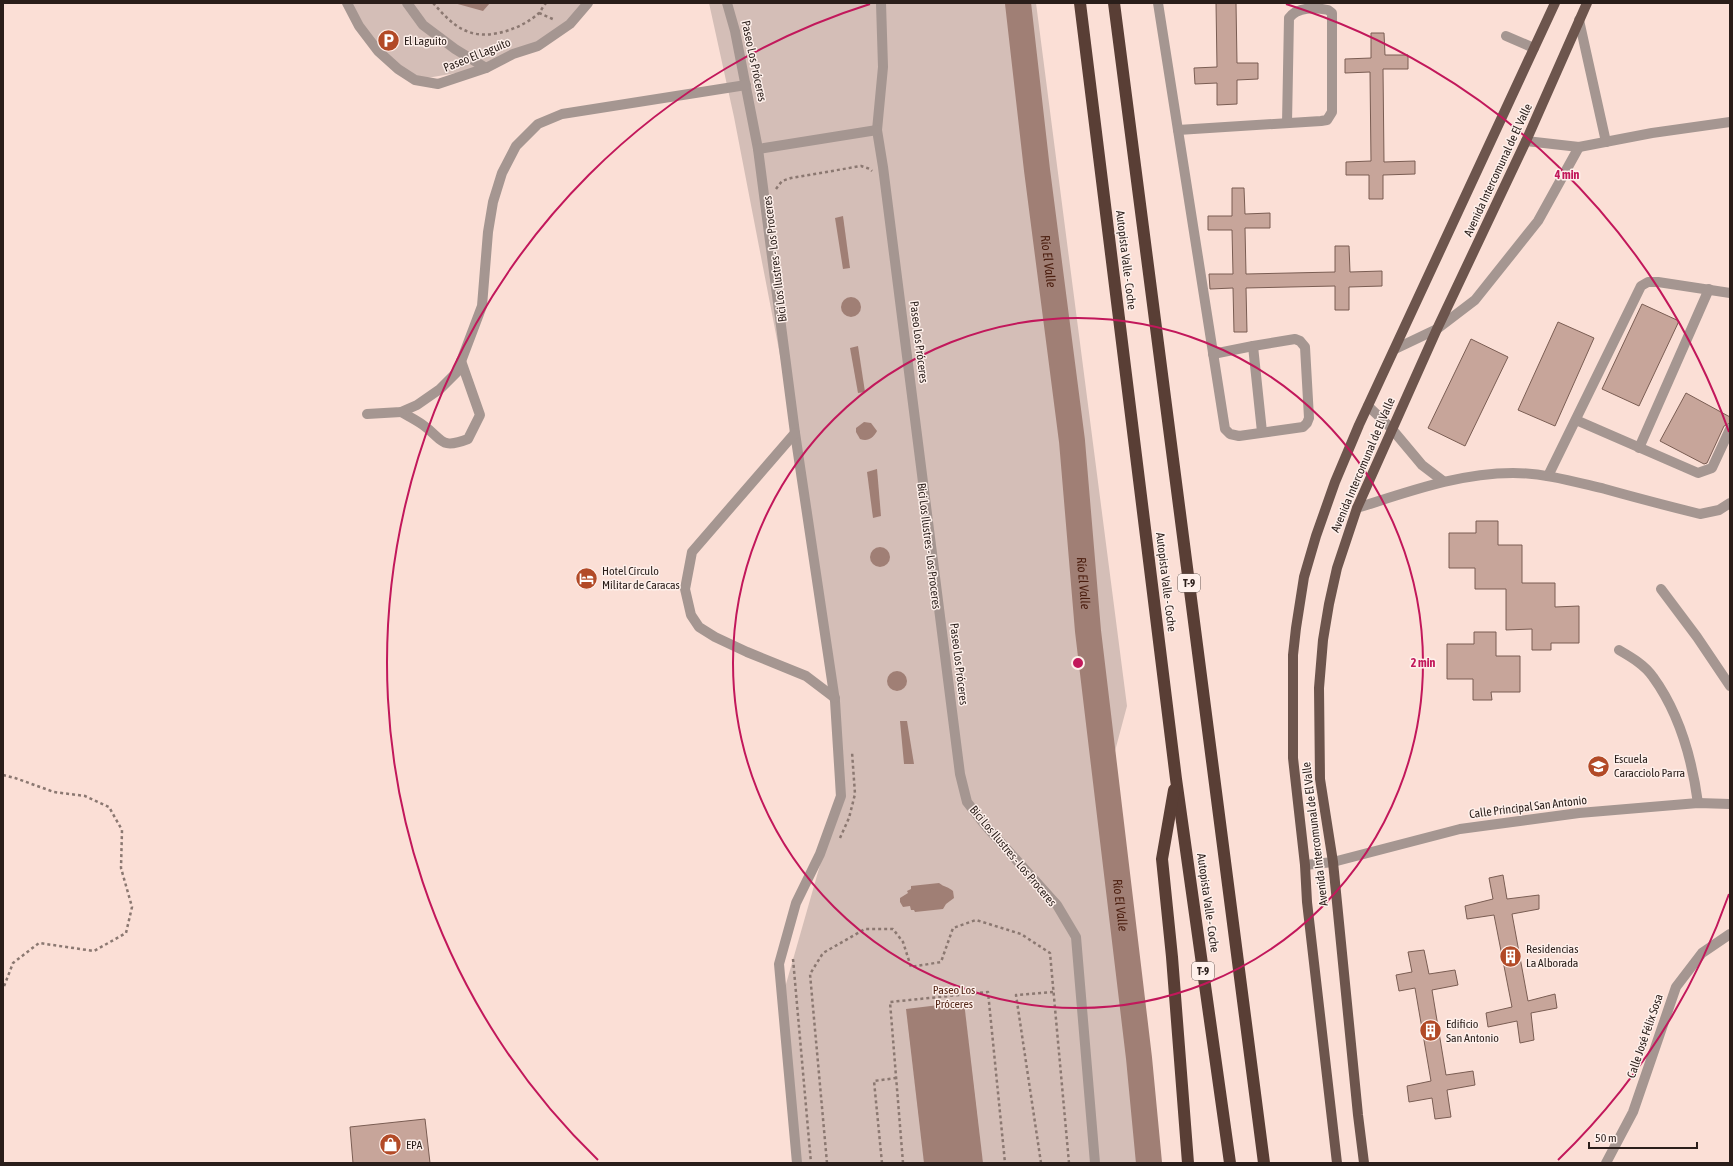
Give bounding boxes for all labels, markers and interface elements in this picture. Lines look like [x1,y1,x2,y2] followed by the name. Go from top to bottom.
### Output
[739,19,769,103] street label: Paseo Los Próceres
[375,28,401,54] parking icon: El Laguito
[404,34,447,48] place label: El Laguito
[441,35,513,75] street label: Paseo El Laguito
[1461,101,1535,239] street label: Avenida Intercomunal de El Valle
[1554,168,1579,182] text: 4 min
[760,195,790,323] street label: Bici Los Ilustres - Los Proceres
[1113,210,1139,310] street label: Autopista Valle - Coche
[1038,234,1060,288] water label: Río El Valle
[907,300,931,384] street label: Paseo Los Próceres
[1328,395,1398,535] street label: Avenida Intercomunal de El Valle
[914,482,944,610] street label: Bici Los Ilustres - Los Proceres
[1153,532,1179,632] street label: Autopista Valle - Coche
[1074,556,1094,610] water label: Río El Valle
[602,564,680,592] place label: Hotel Círculo Militar de Caracas
[573,565,599,591] hotel icon: Hotel Círculo Militar de Caracas
[1178,574,1200,592] road number: T-9
[947,622,971,706] street label: Paseo Los Próceres
[1071,656,1085,670] centre of rings
[1411,656,1435,670] text: 2 min
[1614,752,1685,780] place label: Escuela Caracciolo Parra
[1585,753,1611,779] school or university icon: Escuela Caracciolo Parra
[1299,761,1331,907] street label: Avenida Intercomunal de El Valle
[1468,793,1588,821] street label: Calle Principal San Antonio
[967,803,1059,909] street label: Bici Los Ilustres - Los Proceres
[1194,853,1222,953] street label: Autopista Valle - Coche
[1110,878,1131,932] water label: Río El Valle
[1526,942,1578,970] place label: Residencias La Alborada
[1498,943,1524,969] building icon: Residencias La Alborada
[1192,962,1214,980] road number: T-9
[933,983,975,1011] park label: Paseo Los Próceres
[1624,992,1666,1080] street label: Calle José Félix Sosa
[1446,1017,1499,1045] place label: Edificio San Antonio
[1418,1018,1444,1044] building icon: Edificio San Antonio
[1589,1124,1697,1150] scale bar
[1595,1131,1617,1145] text: 50 m
[377,1132,403,1158] shop icon: EPA
[406,1138,423,1152] place label: EPA

